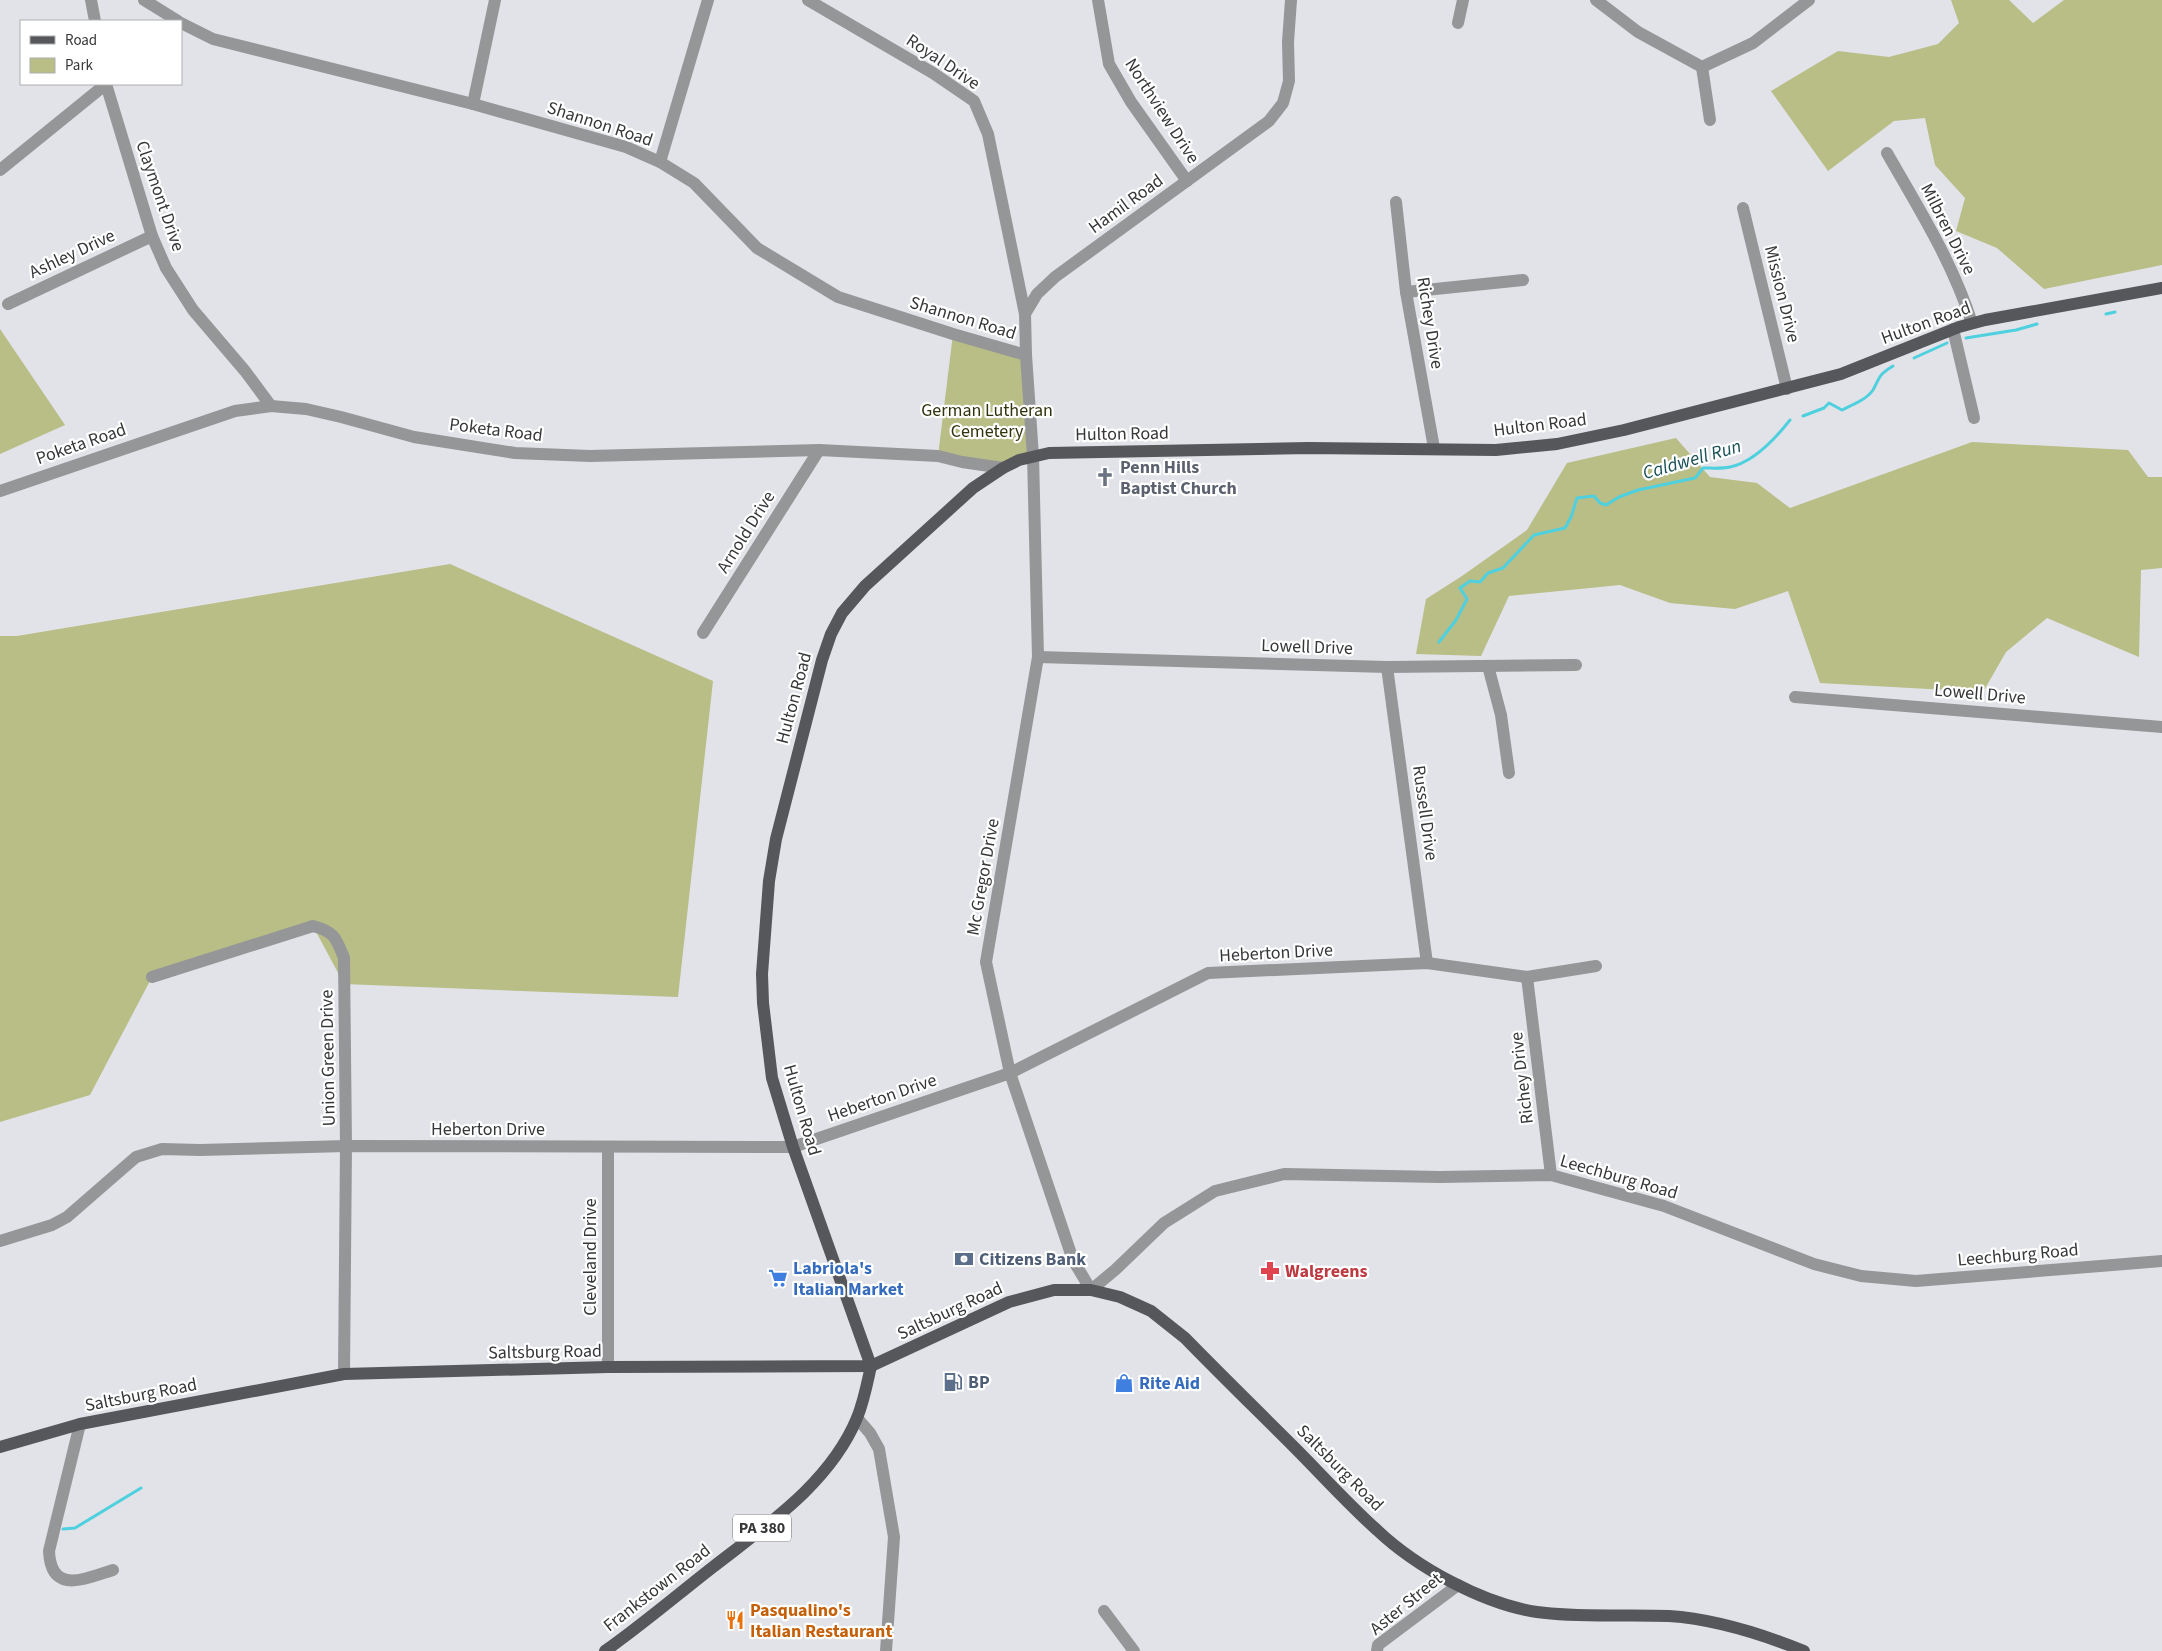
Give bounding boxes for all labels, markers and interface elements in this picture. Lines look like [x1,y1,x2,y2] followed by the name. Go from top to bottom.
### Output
[20,20,182,85] legend
[901,28,985,96] street label: Royal Drive
[65,30,97,51] text: Road
[1119,53,1205,169] street label: Northview Drive
[65,55,94,76] text: Park
[544,95,656,153] street label: Shannon Road
[129,137,191,255] street label: Claymont Drive
[1083,168,1169,240] street label: Hamil Road
[1914,179,1982,279] street label: Milbren Drive
[25,223,119,285] street label: Ashley Drive
[1758,243,1806,345] street label: Mission Drive
[1410,275,1450,371] street label: Richey Drive
[907,290,1019,346] street label: Shannon Road
[1878,295,1974,351] street label: Hulton Road
[921,398,1053,444] park label: German Lutheran Cemetery
[1492,407,1588,443] street label: Hulton Road
[448,412,544,448] street label: Poketa Road
[33,417,129,471] street label: Poketa Road
[1075,421,1169,447] street label: Hulton Road
[1639,433,1745,487] water label: Caldwell Run
[1120,455,1237,501] place label: Penn Hills Baptist Church
[1094,466,1116,488] church icon: Penn Hills Baptist Church
[711,486,781,578] street label: Arnold Drive
[1261,633,1353,661] street label: Lowell Drive
[770,649,818,747] street label: Hulton Road
[1933,678,2027,710] street label: Lowell Drive
[1406,764,1444,862] street label: Russell Drive
[960,817,1006,937] street label: Mc Gregor Drive
[1219,938,1334,968] street label: Heberton Drive
[314,989,342,1126] street label: Union Green Drive
[1504,1030,1540,1126] street label: Richey Drive
[777,1061,827,1159] street label: Hulton Road
[824,1068,940,1128] street label: Heberton Drive
[431,1117,545,1142] street label: Heberton Drive
[1557,1148,1681,1206] street label: Leechburg Road
[578,1198,603,1316] street label: Cleveland Drive
[1956,1237,2080,1273] street label: Leechburg Road
[979,1247,1086,1272] place label: Citizens Bank
[953,1248,975,1270] bank icon: Citizens Bank
[793,1256,904,1302] place label: Labriola's Italian Market
[1285,1259,1368,1284] place label: Walgreens
[1259,1260,1281,1282] pharmacy icon: Walgreens
[767,1267,789,1289] supermarket icon: Labriola's Italian Market
[893,1276,1007,1346] street label: Saltsburg Road
[488,1339,602,1365] street label: Saltsburg Road
[968,1370,990,1395] place label: BP
[942,1371,964,1393] fuel station icon: BP
[1139,1371,1200,1396] place label: Rite Aid
[83,1372,199,1418] street label: Saltsburg Road
[1113,1372,1135,1394] shop icon: Rite Aid
[1291,1419,1389,1517] street label: Saltsburg Road
[733,1515,791,1542] road number: PA 380
[598,1538,716,1638] street label: Frankstown Road
[1364,1567,1448,1641] street label: Aster Street
[750,1598,892,1644] place label: Pasqualino's Italian Restaurant
[724,1609,746,1631] restaurant icon: Pasqualino's Italian Restaurant

